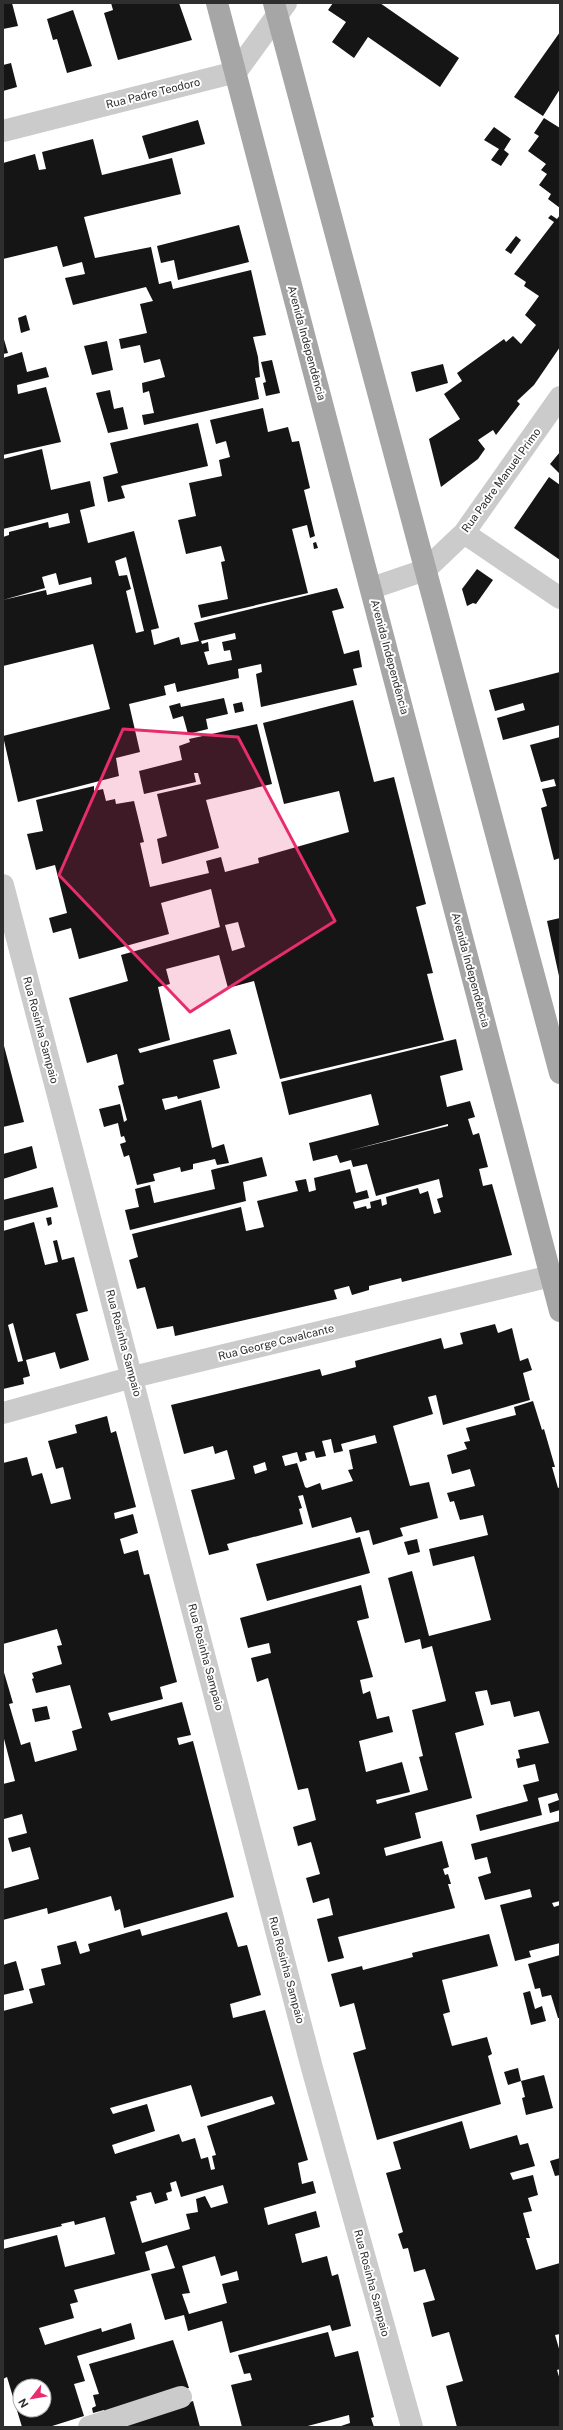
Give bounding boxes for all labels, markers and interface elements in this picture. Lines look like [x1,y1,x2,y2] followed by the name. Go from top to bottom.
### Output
[105,75,201,111] street label: Rua Padre Teodoro
[286,284,328,402] street label: Avenida Independência
[459,426,543,534] street label: Rua Padre Manuel Primo
[369,598,411,716] street label: Avenida Independência
[450,911,492,1029] street label: Avenida Independência
[21,975,61,1085] street label: Rua Rosinha Sampaio
[104,1288,144,1398] street label: Rua Rosinha Sampaio
[217,1322,335,1362] street label: Rua George Cavalcante
[186,1602,226,1712] street label: Rua Rosinha Sampaio
[267,1915,307,2025] street label: Rua Rosinha Sampaio
[352,2228,392,2338] street label: Rua Rosinha Sampaio
[12,2378,52,2418] north arrow
[16,2396,31,2410] text: N

